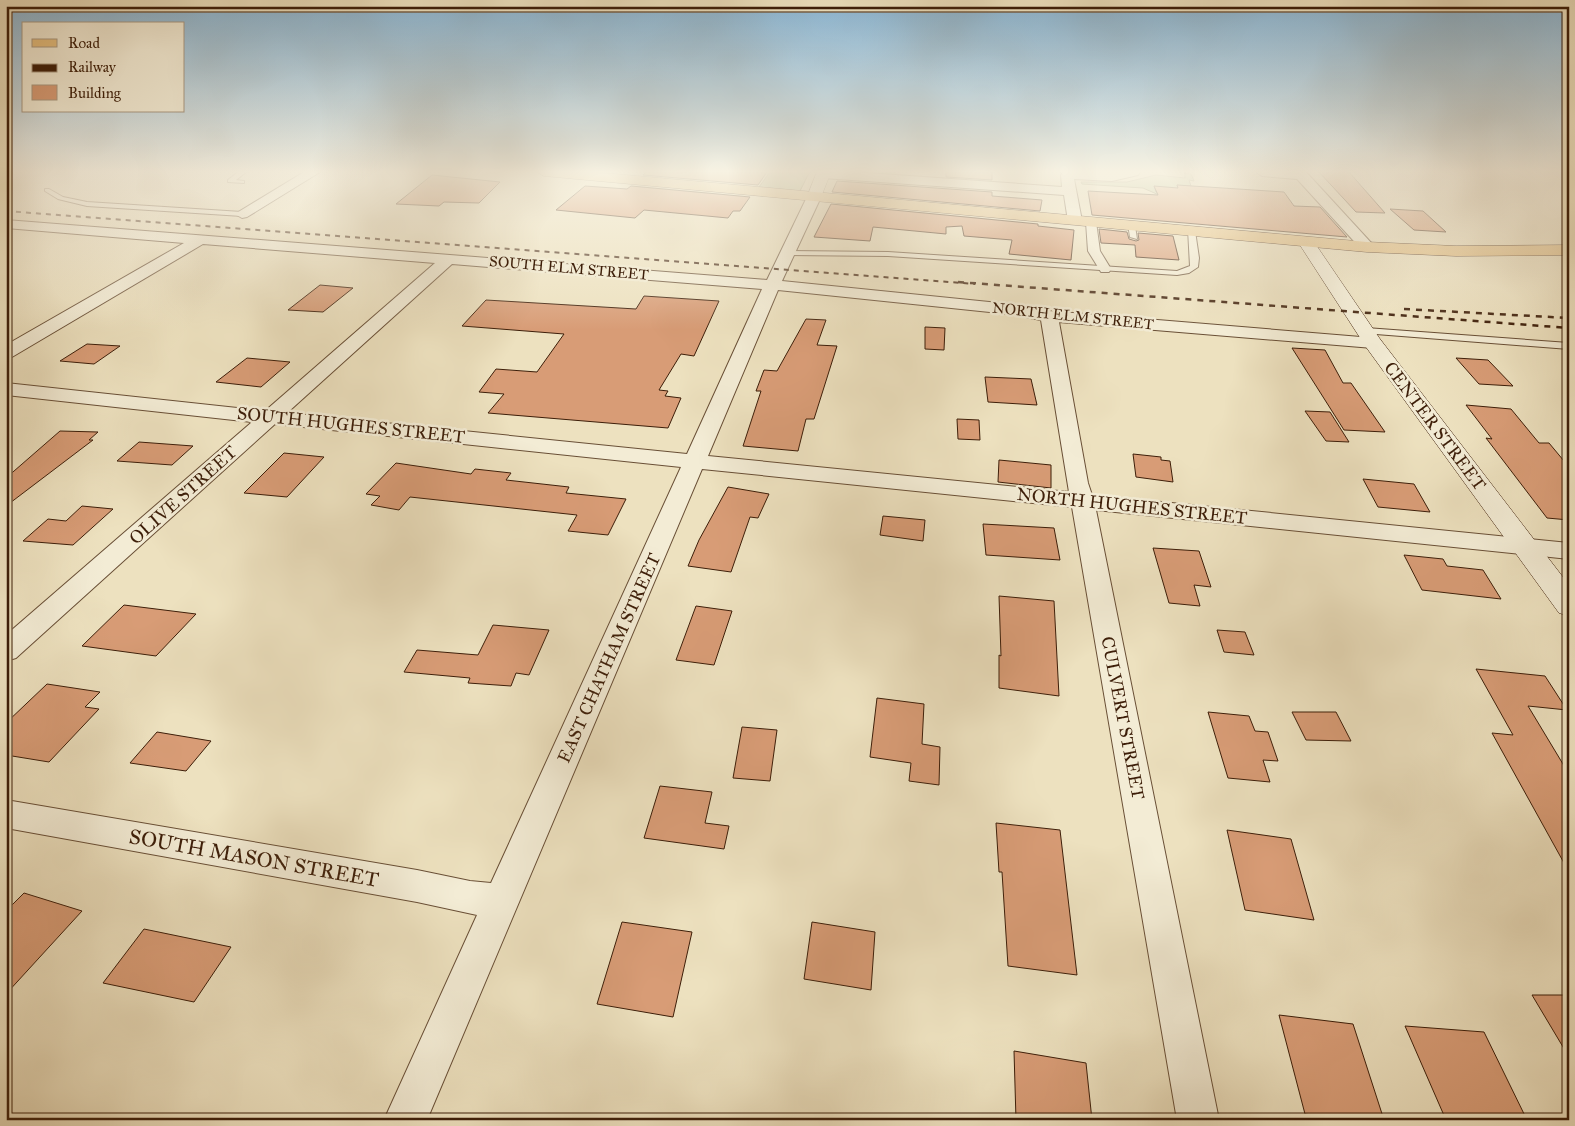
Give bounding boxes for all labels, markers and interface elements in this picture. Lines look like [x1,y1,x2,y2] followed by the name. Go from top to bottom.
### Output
[22,22,185,112] legend
[68,34,100,52] text: Road
[68,58,117,76] text: Railway
[68,84,122,102] text: Building
[489,252,649,284] street label: SOUTH ELM STREET
[991,299,1155,333] street label: NORTH ELM STREET
[1379,357,1491,495] street label: CENTER STREET
[236,402,466,448] street label: SOUTH HUGHES STREET
[125,441,241,549] street label: OLIVE STREET
[1016,483,1248,529] street label: NORTH HUGHES STREET
[553,550,665,766] street label: EAST CHATHAM STREET
[1096,635,1150,801] street label: CULVERT STREET
[127,823,381,893] street label: SOUTH MASON STREET

